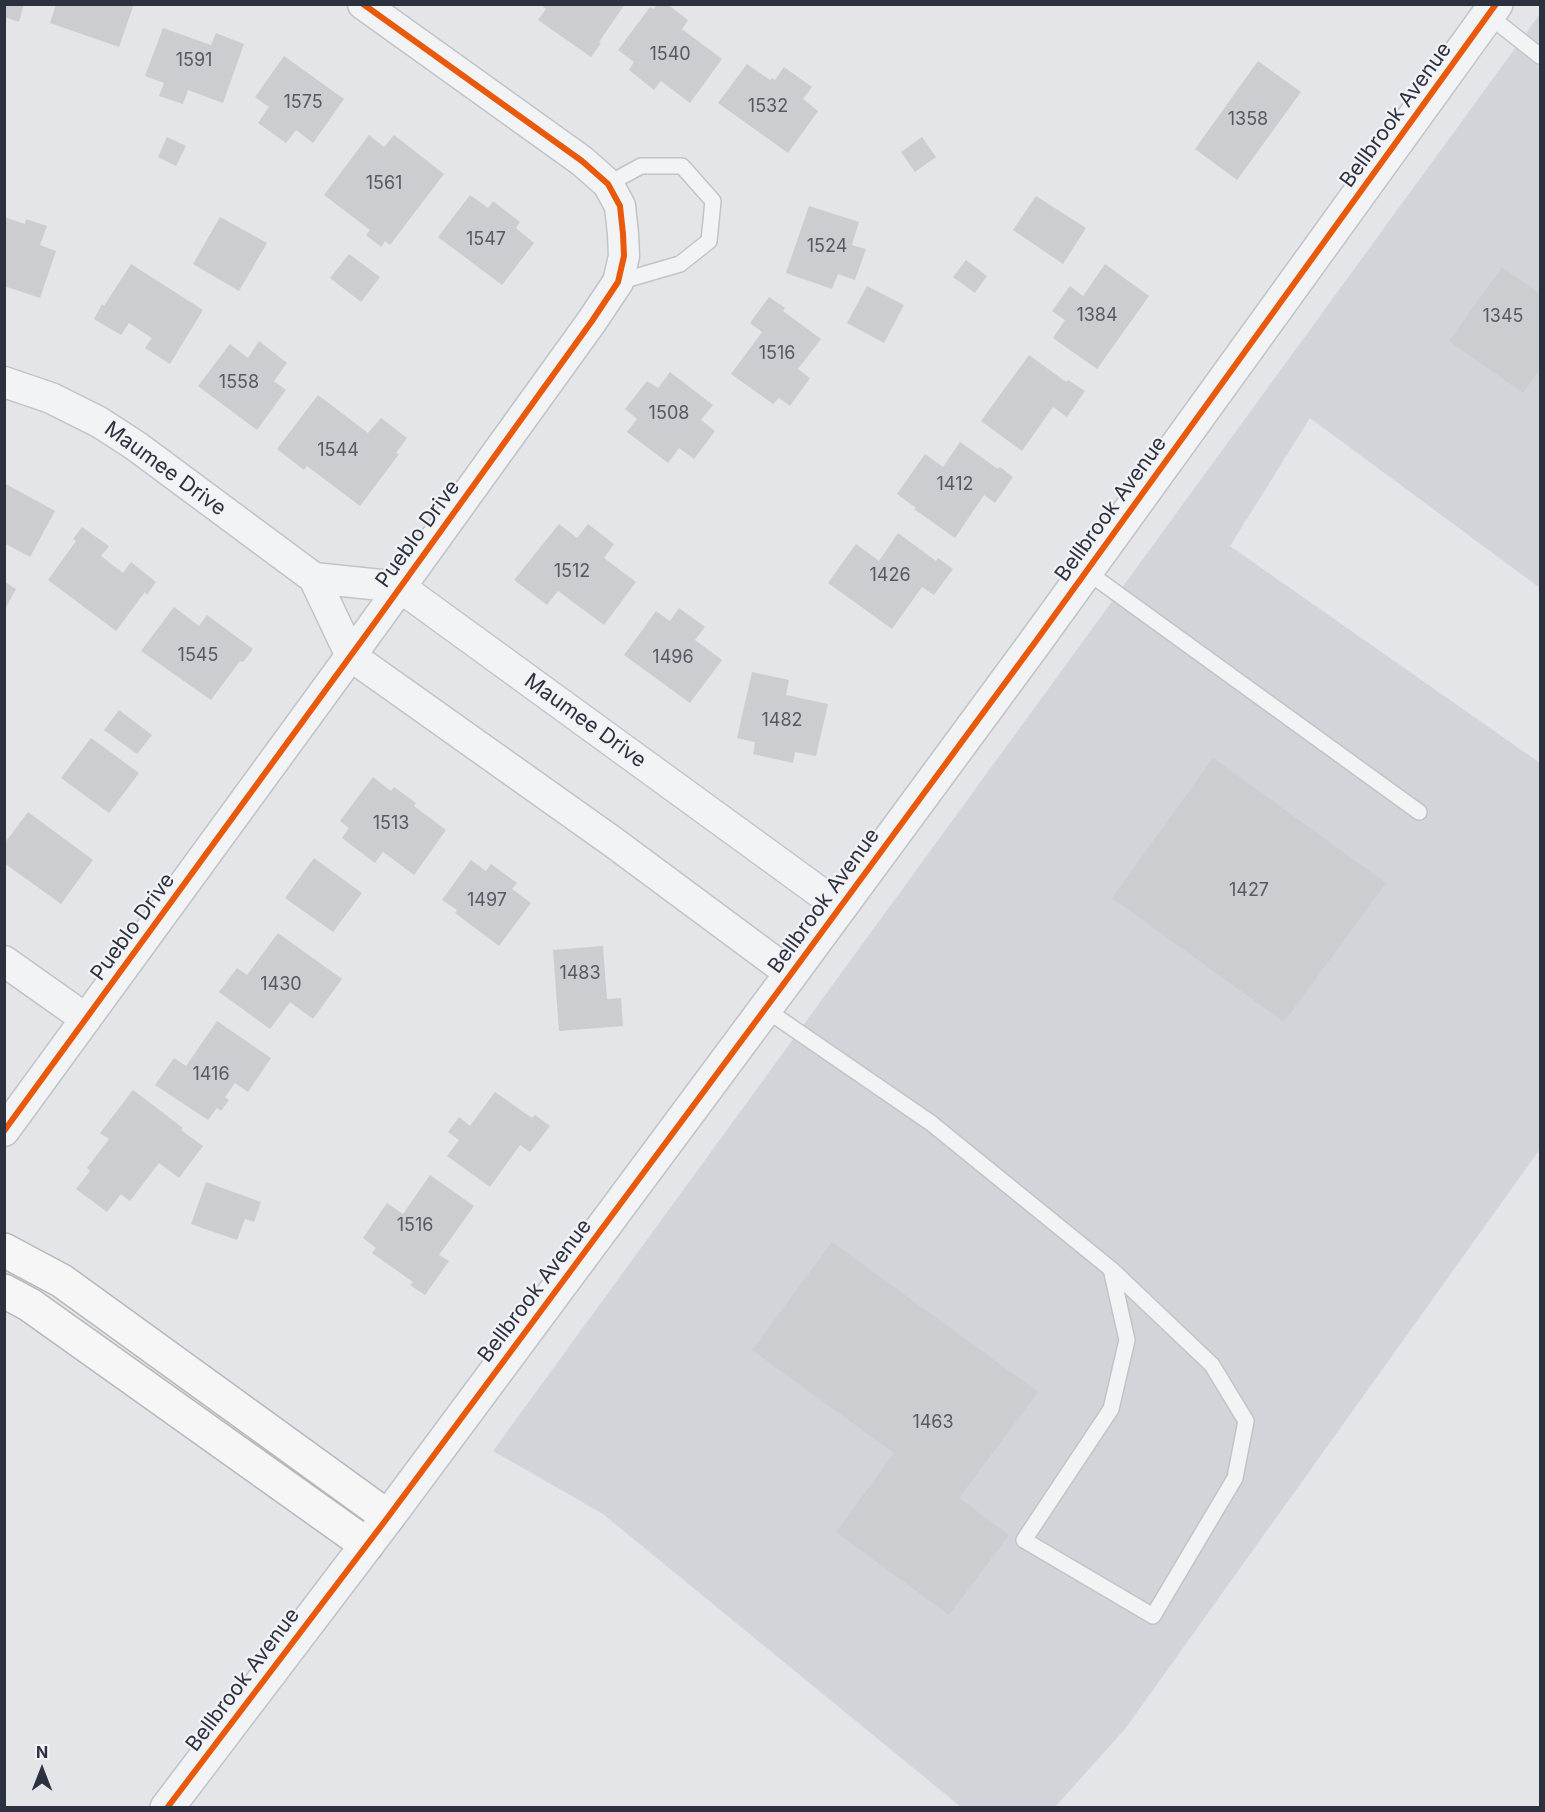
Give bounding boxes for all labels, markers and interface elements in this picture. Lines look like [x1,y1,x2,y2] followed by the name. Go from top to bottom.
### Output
[1335,38,1457,192] street label: Bellbrook Avenue
[649,44,691,66] house number: 1540
[176,50,212,72] house number: 1591
[283,92,323,114] house number: 1575
[748,96,788,118] house number: 1532
[1228,109,1268,131] house number: 1358
[366,173,402,195] house number: 1561
[466,229,506,251] house number: 1547
[807,236,847,258] house number: 1524
[1076,305,1118,327] house number: 1384
[1482,306,1524,328] house number: 1345
[759,343,795,365] house number: 1516
[219,372,259,394] house number: 1558
[649,403,689,425] house number: 1508
[99,416,231,522] street label: Maumee Drive
[1050,432,1172,586] street label: Bellbrook Avenue
[317,440,359,462] house number: 1544
[937,474,973,496] house number: 1412
[371,475,465,593] street label: Pueblo Drive
[554,561,590,583] house number: 1512
[869,565,911,587] house number: 1426
[178,645,218,667] house number: 1545
[652,647,694,669] house number: 1496
[519,668,651,774] street label: Maumee Drive
[761,710,803,732] house number: 1482
[373,813,409,835] house number: 1513
[763,824,885,978] street label: Bellbrook Avenue
[86,868,180,986] street label: Pueblo Drive
[1229,880,1269,902] house number: 1427
[467,890,507,912] house number: 1497
[559,963,601,985] house number: 1483
[260,974,302,996] house number: 1430
[192,1064,230,1086] house number: 1416
[473,1214,597,1368] street label: Bellbrook Avenue
[397,1215,433,1237] house number: 1516
[912,1412,954,1434] house number: 1463
[181,1603,305,1757] street label: Bellbrook Avenue
[12,1740,72,1800] north arrow
[36,1742,48,1762] text: N

